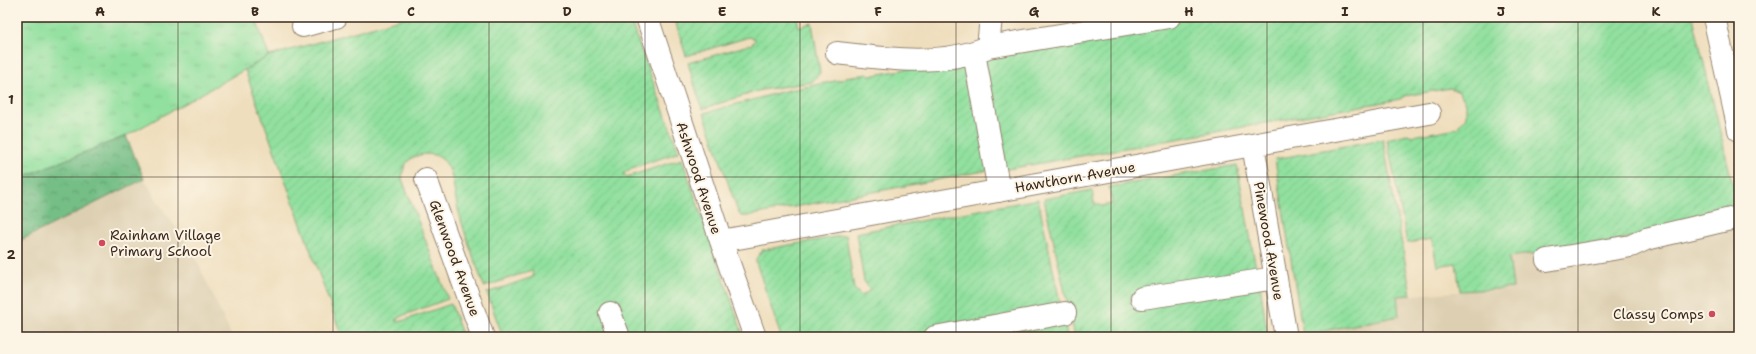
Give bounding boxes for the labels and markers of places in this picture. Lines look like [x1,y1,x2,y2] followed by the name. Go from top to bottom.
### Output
[110,226,221,260] place label: Rainham Village Primary School
[97,238,107,248] marker: Rainham Village Primary School
[1613,305,1704,323] place label: Classy Comps
[1707,309,1717,319] marker: Classy Comps

